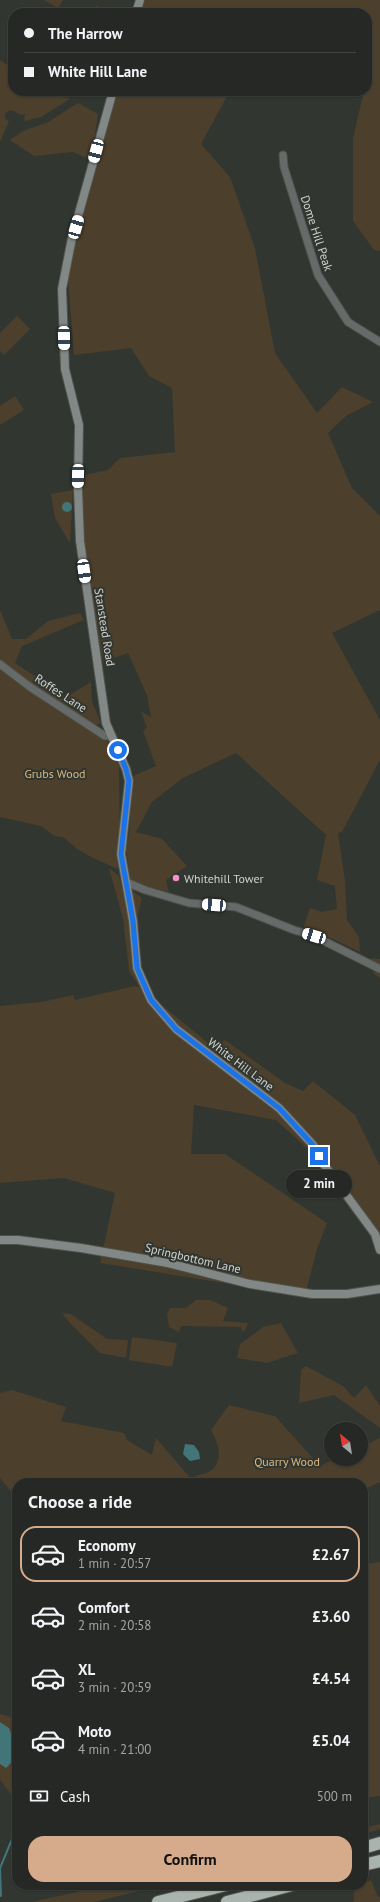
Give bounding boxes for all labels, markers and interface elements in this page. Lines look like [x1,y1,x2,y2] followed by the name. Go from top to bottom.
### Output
[48,24,123,43] text: The Harrow
[48,62,147,81] text: White Hill Lane
[87,138,105,164] car
[298,193,336,273] street label: Dome Hill Peak
[67,214,85,240] car
[58,326,70,350] car
[72,464,84,488] car
[76,558,92,584] car
[91,587,119,667] street label: Stanstead Road
[32,671,90,715] street label: Roffes Lane
[109,741,127,759] route start
[24,766,86,781] park label: Grubs Wood
[184,871,264,886] place label: Whitehill Tower
[171,873,181,883] marker: Whitehill Tower
[202,898,226,912] car
[301,927,327,945] car
[205,1034,277,1094] street label: White Hill Lane
[310,1147,328,1165] route end
[286,1170,352,1198] callout: 2 min
[303,1175,335,1192] text: 2 min
[144,1240,242,1276] street label: Springbottom Lane
[324,1422,368,1466] north arrow
[324,1422,368,1466] map controls
[254,1454,320,1469] park label: Quarry Wood
[28,1490,132,1513] text: Choose a ride
[30,1536,66,1572] icon: car
[78,1536,136,1555] text: Economy
[312,1545,350,1564] text: £2.67
[78,1555,151,1572] text: 1 min · 20:57
[30,1598,66,1634] icon: car
[78,1598,130,1617] text: Comfort
[312,1607,350,1626] text: £3.60
[78,1617,151,1634] text: 2 min · 20:58
[30,1660,66,1696] icon: car
[78,1660,95,1679] text: XL
[312,1669,350,1688] text: £4.54
[78,1679,151,1696] text: 3 min · 20:59
[30,1722,66,1758] icon: car
[78,1722,111,1741] text: Moto
[312,1731,350,1750] text: £5.04
[78,1741,151,1758] text: 4 min · 21:00
[28,1785,50,1807] icon: cash
[60,1787,90,1806] text: Cash
[317,1788,352,1805] text: 500 m
[28,1836,352,1882] button: Confirm

